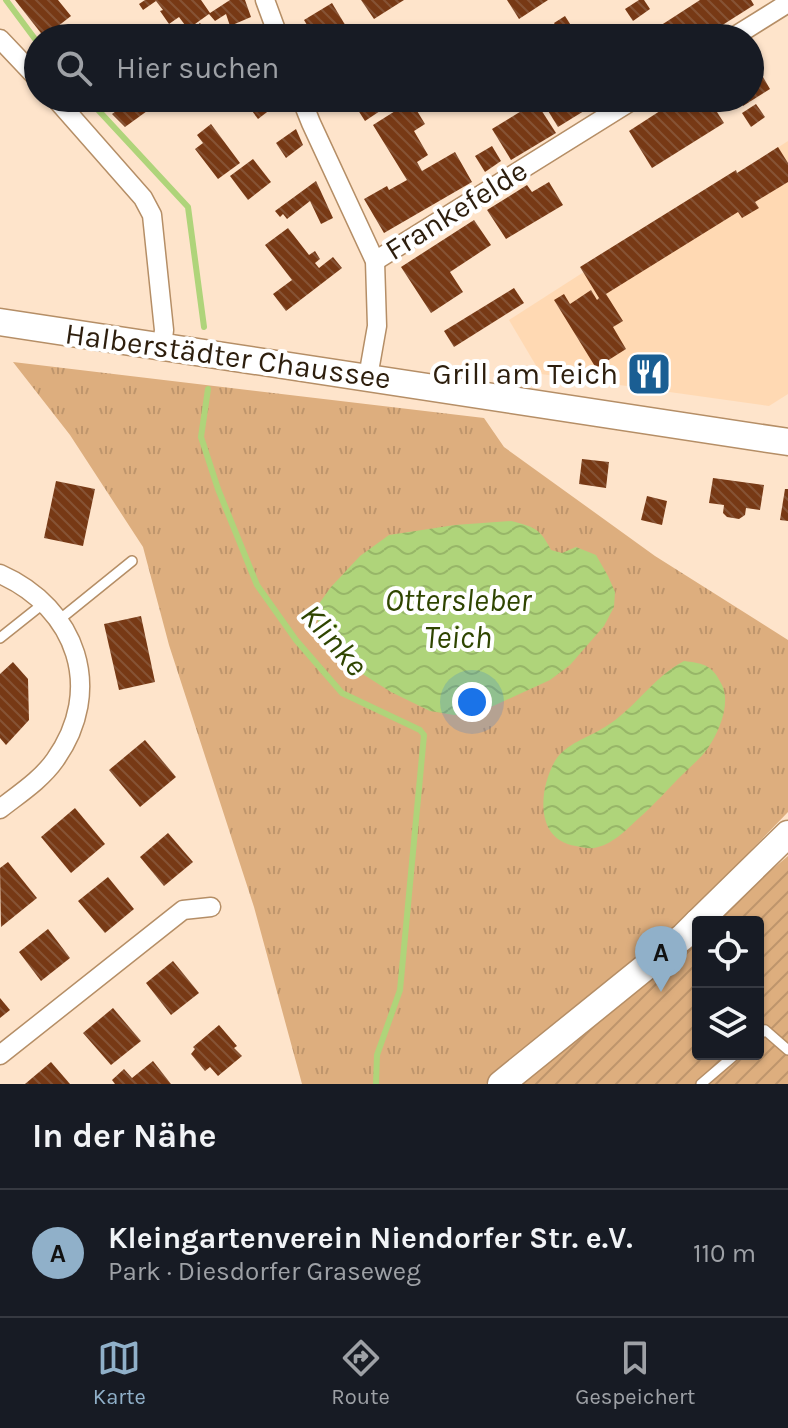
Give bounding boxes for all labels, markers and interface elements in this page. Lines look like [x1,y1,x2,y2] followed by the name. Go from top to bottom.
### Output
[24,24,764,112] search box
[52,46,96,90] icon: search
[116,50,279,86] text: Hier suchen
[378,152,534,268] street label: Frankefelde
[63,315,393,397] street label: Halberstädter Chaussee
[625,350,673,398] restaurant icon: Grill am Teich
[433,356,618,392] place label: Grill am Teich
[385,582,532,656] water label: Ottersleber Teich
[293,597,375,683] water label: Klinke
[452,682,492,722] your location
[692,916,764,1060] map controls
[692,916,764,988] button: locate
[635,926,687,992] pin: A
[692,988,764,1060] button: layers
[32,1116,216,1156] text: In der Nähe
[108,1220,633,1256] text: Kleingartenverein Niendorfer Str. e.V.
[50,1238,66,1269] text: A
[693,1238,756,1269] text: 110 m
[108,1256,421,1287] text: Park · Diesdorfer Graseweg
[93,1336,146,1410] tab: Karte
[331,1336,390,1410] tab: Route
[575,1336,695,1410] tab: Gespeichert

